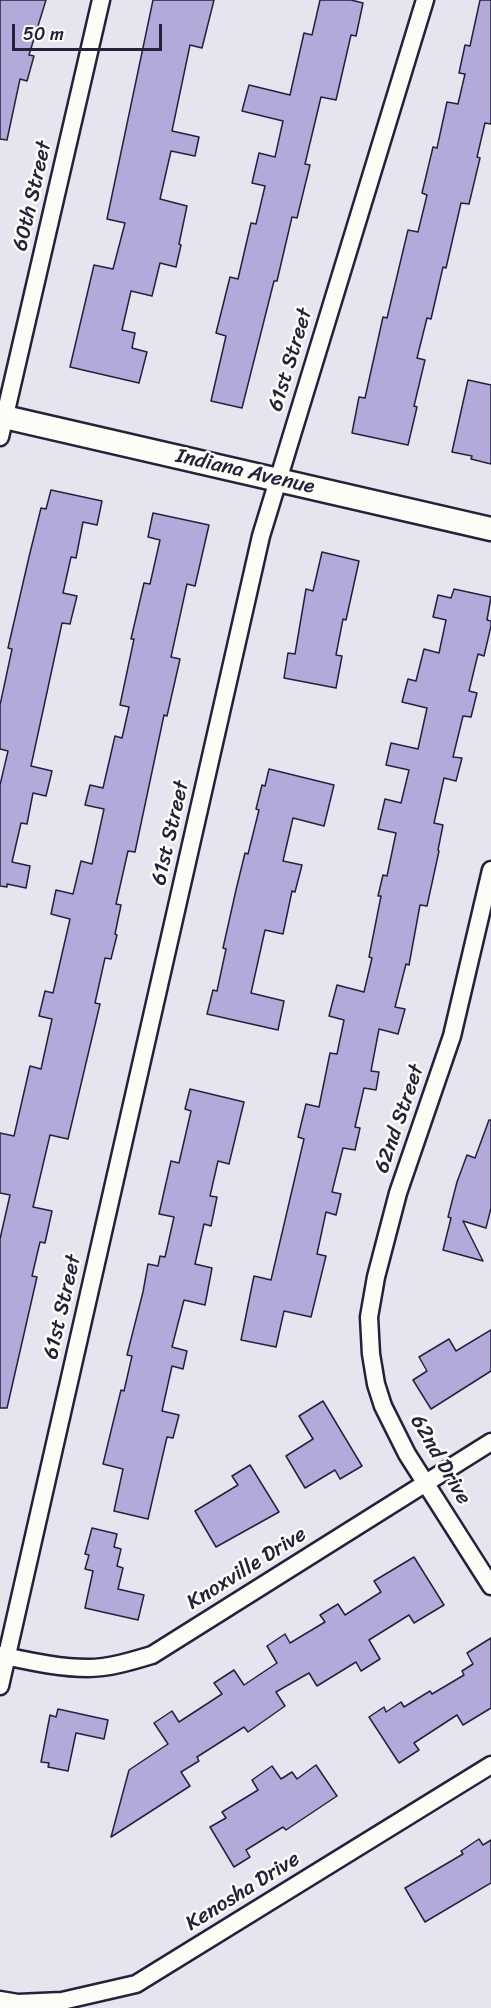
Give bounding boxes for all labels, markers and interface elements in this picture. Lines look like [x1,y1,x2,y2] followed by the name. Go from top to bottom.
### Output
[15,12,165,50] scale bar
[23,18,64,50] text: 50 m
[8,139,58,253] street label: 60th Street
[263,306,319,414] street label: 61st Street
[173,444,317,500] street label: Indiana Avenue
[147,778,195,888] street label: 61st Street
[370,1062,430,1176] street label: 62nd Street
[39,1252,87,1362] street label: 61st Street
[404,1411,476,1509] street label: 62nd Drive
[183,1522,311,1616] street label: Knoxville Drive
[181,1847,305,1937] street label: Kenosha Drive

